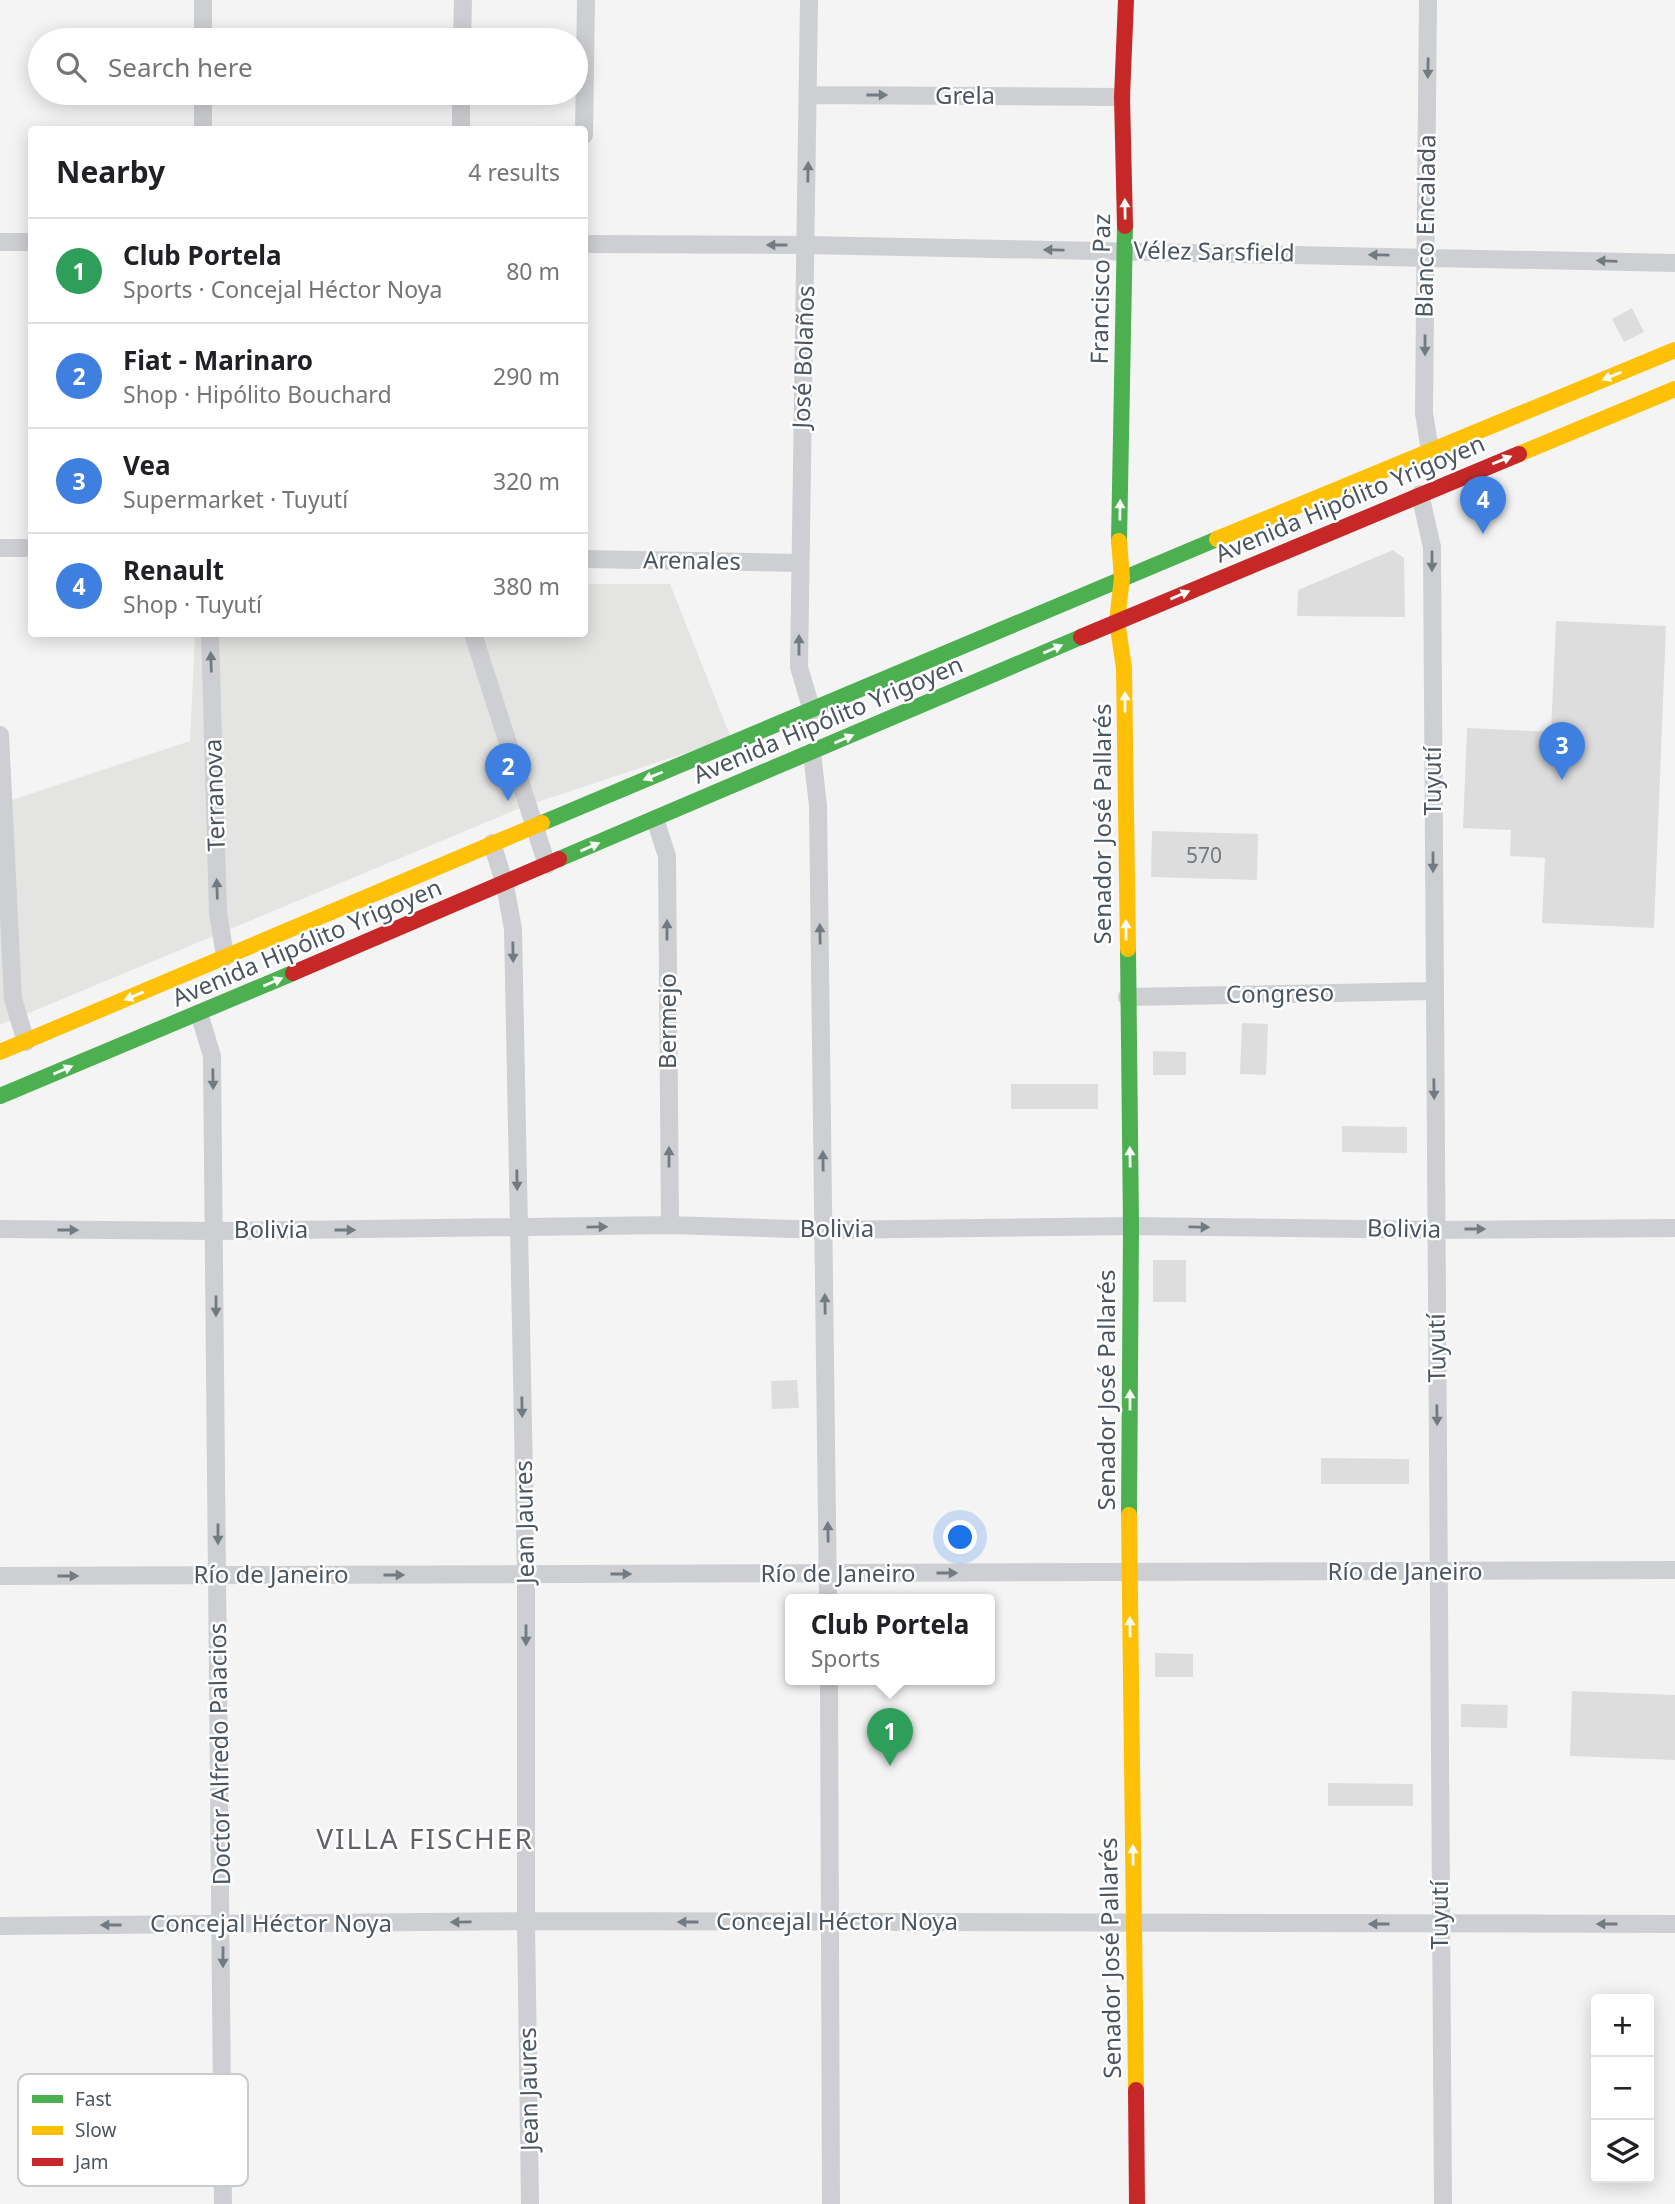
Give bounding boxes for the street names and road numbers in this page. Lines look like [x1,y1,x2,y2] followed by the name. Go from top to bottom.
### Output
[935,78,995,111] street label: Grela
[1406,134,1443,318] street label: Blanco Encalada
[1082,213,1117,365] street label: Francisco Paz
[1133,233,1295,268] street label: Vélez Sarsfield
[783,285,821,431] street label: José Bolaños
[1209,426,1489,569] street label: Avenida Hipólito Yrigoyen
[643,542,741,577] street label: Arenales
[687,647,967,790] street label: Avenida Hipólito Yrigoyen
[1085,703,1118,945] street label: Senador José Pallarés
[195,738,232,852] street label: Terranova
[1415,746,1448,815] street label: Tuyutí
[166,870,446,1013] street label: Avenida Hipólito Yrigoyen
[650,973,683,1069] street label: Bermejo
[1226,975,1334,1010] street label: Congreso
[1367,1210,1441,1245] street label: Bolivia
[800,1211,874,1244] street label: Bolivia
[234,1212,308,1245] street label: Bolivia
[1089,1269,1122,1511] street label: Senador José Pallarés
[1418,1312,1453,1383] street label: Tuyutí
[506,1460,541,1586] street label: Jean Jaures
[1328,1554,1482,1587] street label: Río de Janeiro
[761,1556,915,1589] street label: Río de Janeiro
[194,1557,348,1590] street label: Río de Janeiro
[200,1622,237,1886] street label: Doctor Alfredo Palacios
[1091,1837,1128,2079] street label: Senador José Pallarés
[1422,1880,1455,1949] street label: Tuyutí
[716,1904,958,1937] street label: Concejal Héctor Noya
[150,1906,392,1939] street label: Concejal Héctor Noya
[510,2027,545,2153] street label: Jean Jaures

